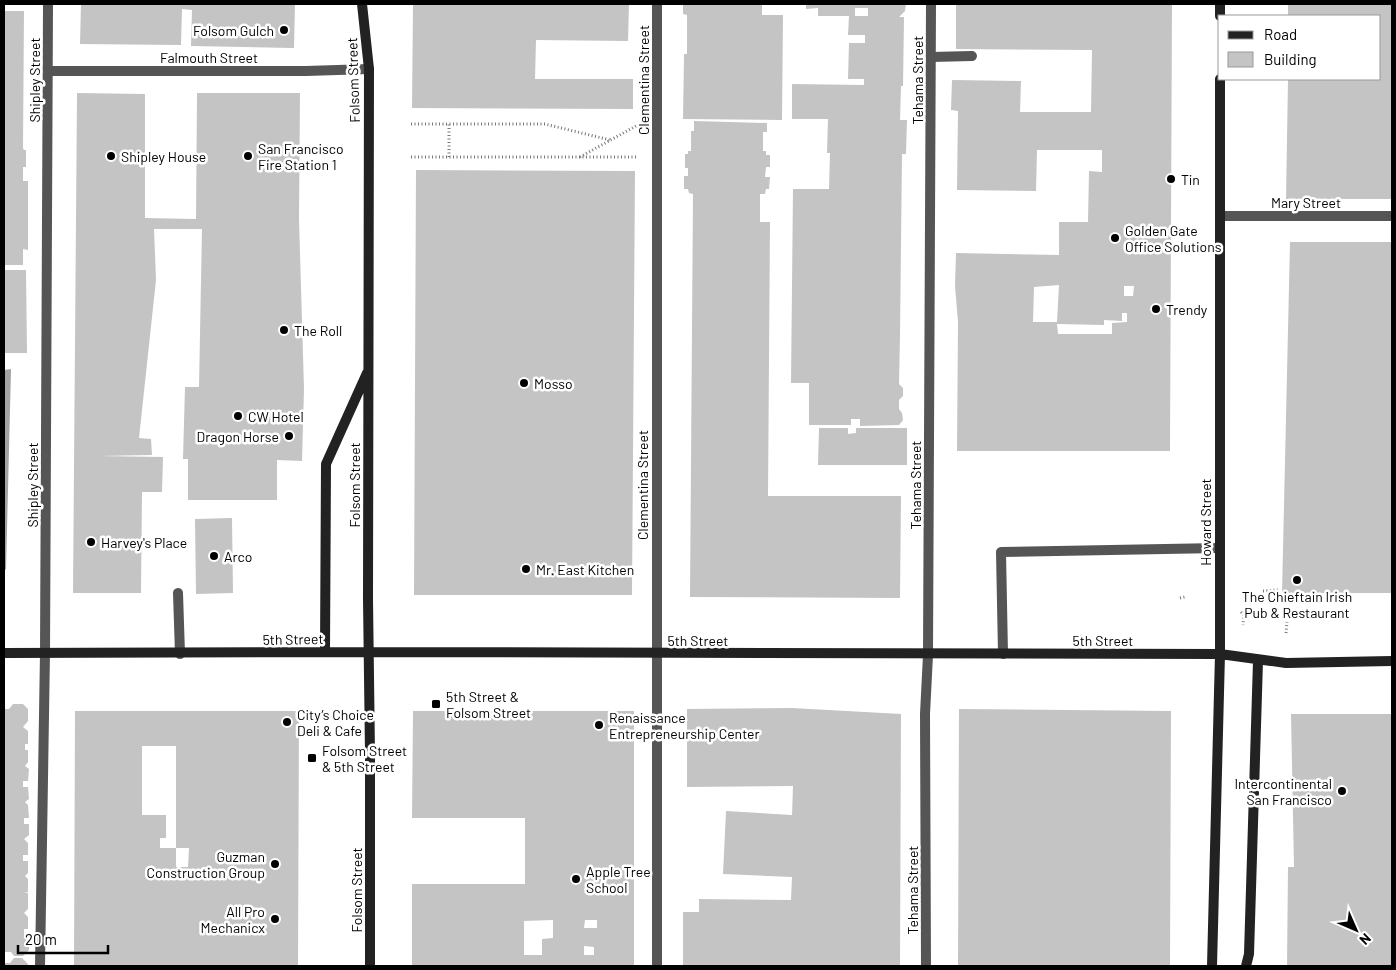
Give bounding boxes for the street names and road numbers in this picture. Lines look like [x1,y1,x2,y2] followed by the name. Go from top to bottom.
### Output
[635,25,652,135] street label: Clementina Street
[909,36,926,124] street label: Tehama Street
[343,37,363,123] street label: Folsom Street
[26,38,43,123] street label: Shipley Street
[160,49,258,66] street label: Falmouth Street
[1271,194,1341,211] street label: Mary Street
[634,430,651,540] street label: Clementina Street
[907,441,924,529] street label: Tehama Street
[346,442,363,528] street label: Folsom Street
[24,443,41,528] street label: Shipley Street
[1197,478,1214,566] street label: Howard Street
[262,630,324,648] street label: 5th Street
[668,632,728,649] street label: 5th Street
[1073,632,1133,649] street label: 5th Street
[904,846,921,934] street label: Tehama Street
[348,847,365,933] street label: Folsom Street

